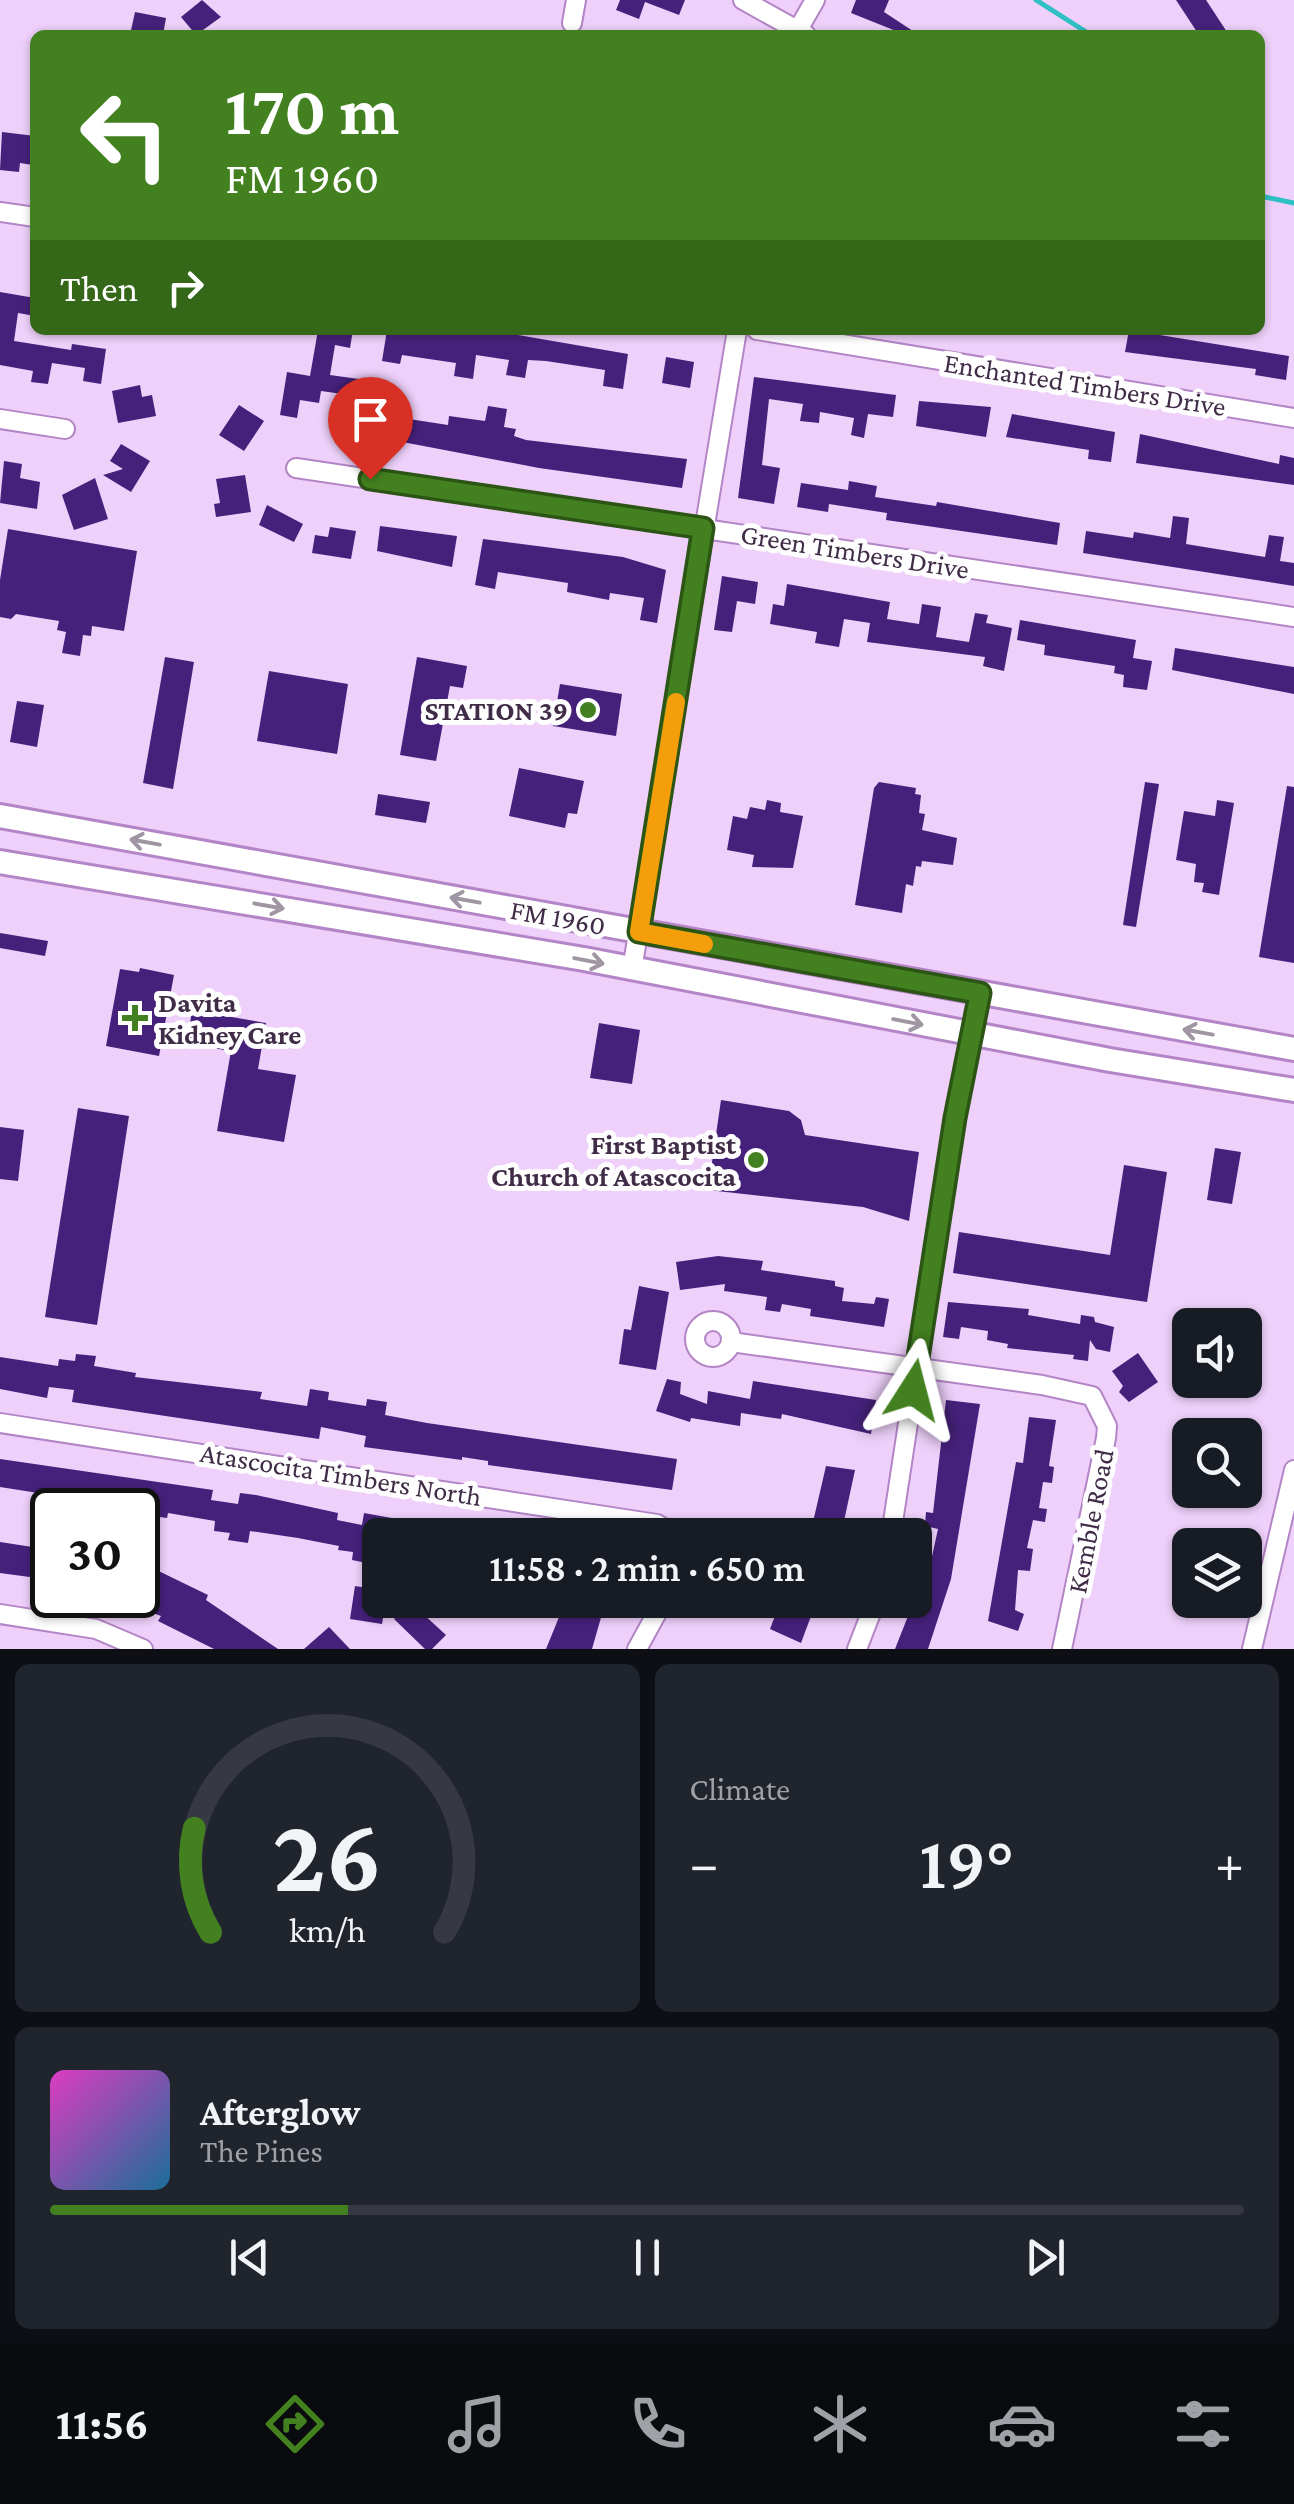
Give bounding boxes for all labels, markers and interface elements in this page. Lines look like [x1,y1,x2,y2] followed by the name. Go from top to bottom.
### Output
[60,70,190,200] icon: left
[225,71,399,149] text: 170 m
[225,153,379,203] text: FM 1960
[158,260,213,315] icon: right
[60,267,138,309] text: Then
[942,347,1228,422] street label: Enchanted Timbers Drive
[328,377,413,480] pin
[343,392,398,447] icon: arrive
[739,518,971,585] street label: Green Timbers Drive
[424,695,568,726] place label: STATION 39
[577,699,599,721] marker: STATION 39
[129,832,162,851] one-way arrow
[449,890,482,909] one-way arrow
[508,894,608,941] street label: FM 1960
[252,897,285,916] one-way arrow
[572,952,604,971] one-way arrow
[158,987,301,1050] place label: Davita Kidney Care
[122,1005,148,1031] marker: Davita Kidney Care
[891,1014,923,1033] one-way arrow
[1182,1022,1215,1041] one-way arrow
[491,1129,737,1192] place label: First Baptist Church of Atascocita
[745,1149,767,1171] marker: First Baptist Church of Atascocita
[1172,1308,1262,1618] map controls
[1172,1308,1262,1398] button: sound
[861,1338,965,1442] position arrow
[1172,1418,1262,1508] button: search
[198,1437,484,1512] street label: Atascocita Timbers North
[1061,1446,1120,1596] street label: Kemble Road
[30,1488,160,1618] speed limit sign: 30
[1172,1528,1262,1618] button: layers
[489,1547,805,1589] text: 11:58 · 2 min · 650 m
[690,1771,790,1807] text: Climate
[272,1797,382,1912] text: 26
[919,1821,1014,1904] text: 19°
[690,1833,719,1894] text: −
[1215,1833,1244,1894] text: +
[289,1910,366,1950] text: km/h
[200,2091,360,2133] text: Afterglow
[200,2133,323,2169] text: The Pines
[222,2230,277,2285] icon: previous
[620,2230,675,2285] icon: pause
[1018,2230,1073,2285] icon: next
[260,2389,330,2459] icon: directions
[442,2389,512,2459] icon: music
[623,2389,693,2459] icon: phone
[805,2389,875,2459] icon: climate
[987,2389,1057,2459] icon: car
[1168,2389,1238,2459] icon: filters
[56,2399,149,2449] text: 11:56

